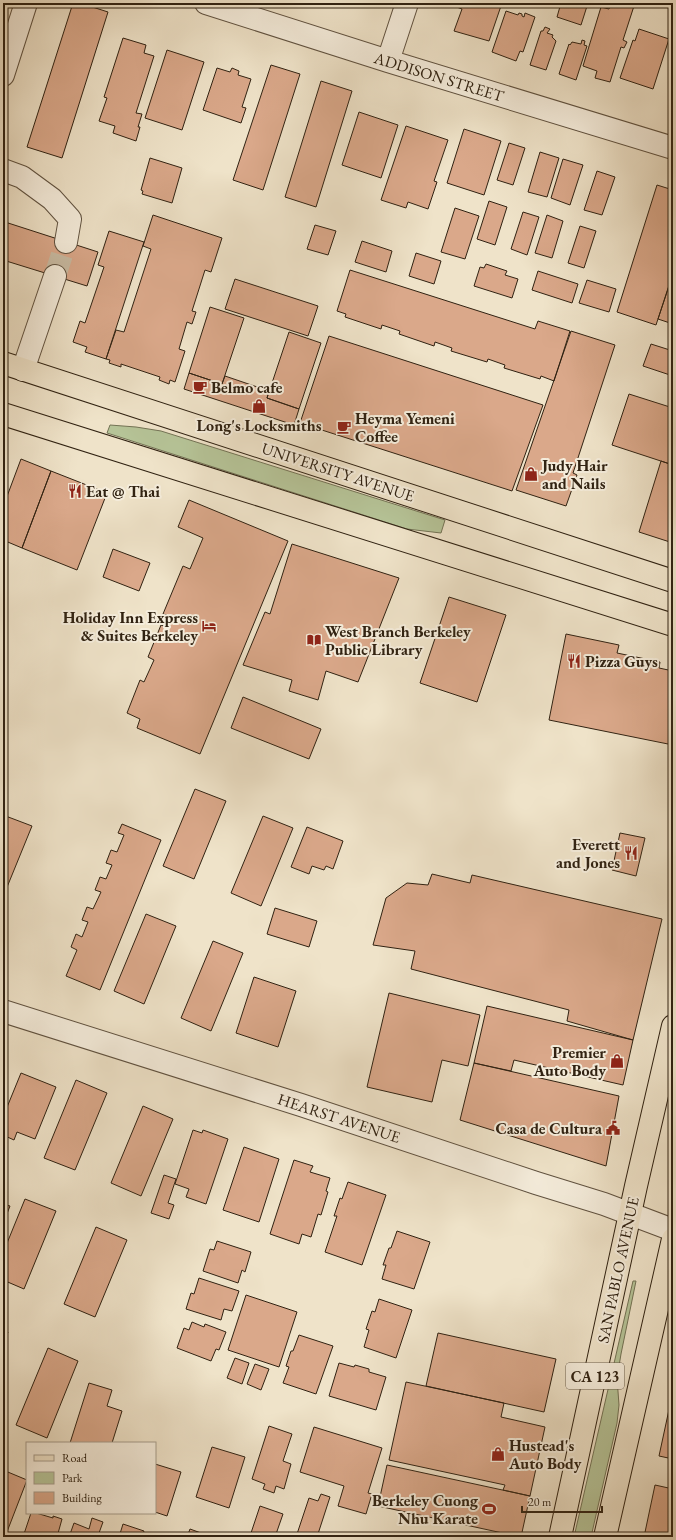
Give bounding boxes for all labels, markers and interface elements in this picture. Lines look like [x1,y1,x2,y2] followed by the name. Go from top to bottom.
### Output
[371,47,507,107] street label: ADDISON STREET
[211,377,283,398] place label: Belmo cafe
[192,379,208,395] cafe icon: Belmo cafe
[251,398,267,414] shop icon: Long's Locksmiths
[355,408,455,447] place label: Heyma Yemeni Coffee
[196,415,322,436] place label: Long's Locksmiths
[336,419,352,435] cafe icon: Heyma Yemeni Coffee
[259,437,417,507] street label: UNIVERSITY AVENUE
[540,455,608,494] place label: Judy Hair and Nails
[523,466,539,482] shop icon: Judy Hair and Nails
[86,481,160,502] place label: Eat @ Thai
[67,483,83,499] restaurant icon: Eat @ Thai
[63,607,198,646] place label: Holiday Inn Express & Suites Berkeley
[201,618,217,634] hotel icon: Holiday Inn Express & Suites Berkeley
[325,621,471,660] place label: West Branch Berkeley Public Library
[306,632,322,648] library icon: West Branch Berkeley Public Library
[585,651,658,672] place label: Pizza Guys
[566,653,582,669] restaurant icon: Pizza Guys
[556,834,620,873] place label: Everett and Jones
[623,845,639,861] restaurant icon: Everett and Jones
[533,1042,606,1081] place label: Premier Auto Body
[609,1053,625,1069] shop icon: Premier Auto Body
[275,1088,403,1148] street label: HEARST AVENUE
[496,1118,603,1139] place label: Casa de Cultura
[605,1120,621,1136] public building icon: Casa de Cultura
[592,1195,644,1345] street label: SAN PABLO AVENUE
[566,1363,624,1389] road number: CA 123
[508,1435,582,1474] place label: Hustead's Auto Body
[26,1442,156,1514] legend
[490,1446,506,1462] shop icon: Hustead's Auto Body
[62,1450,88,1466] text: Road
[62,1470,83,1486] text: Park
[522,1488,602,1514] scale bar
[62,1490,103,1506] text: Building
[372,1490,479,1529] place label: Berkeley Cuong Nhu Karate
[528,1494,552,1510] text: 20 m
[481,1501,497,1517] sports icon: Berkeley Cuong Nhu Karate

